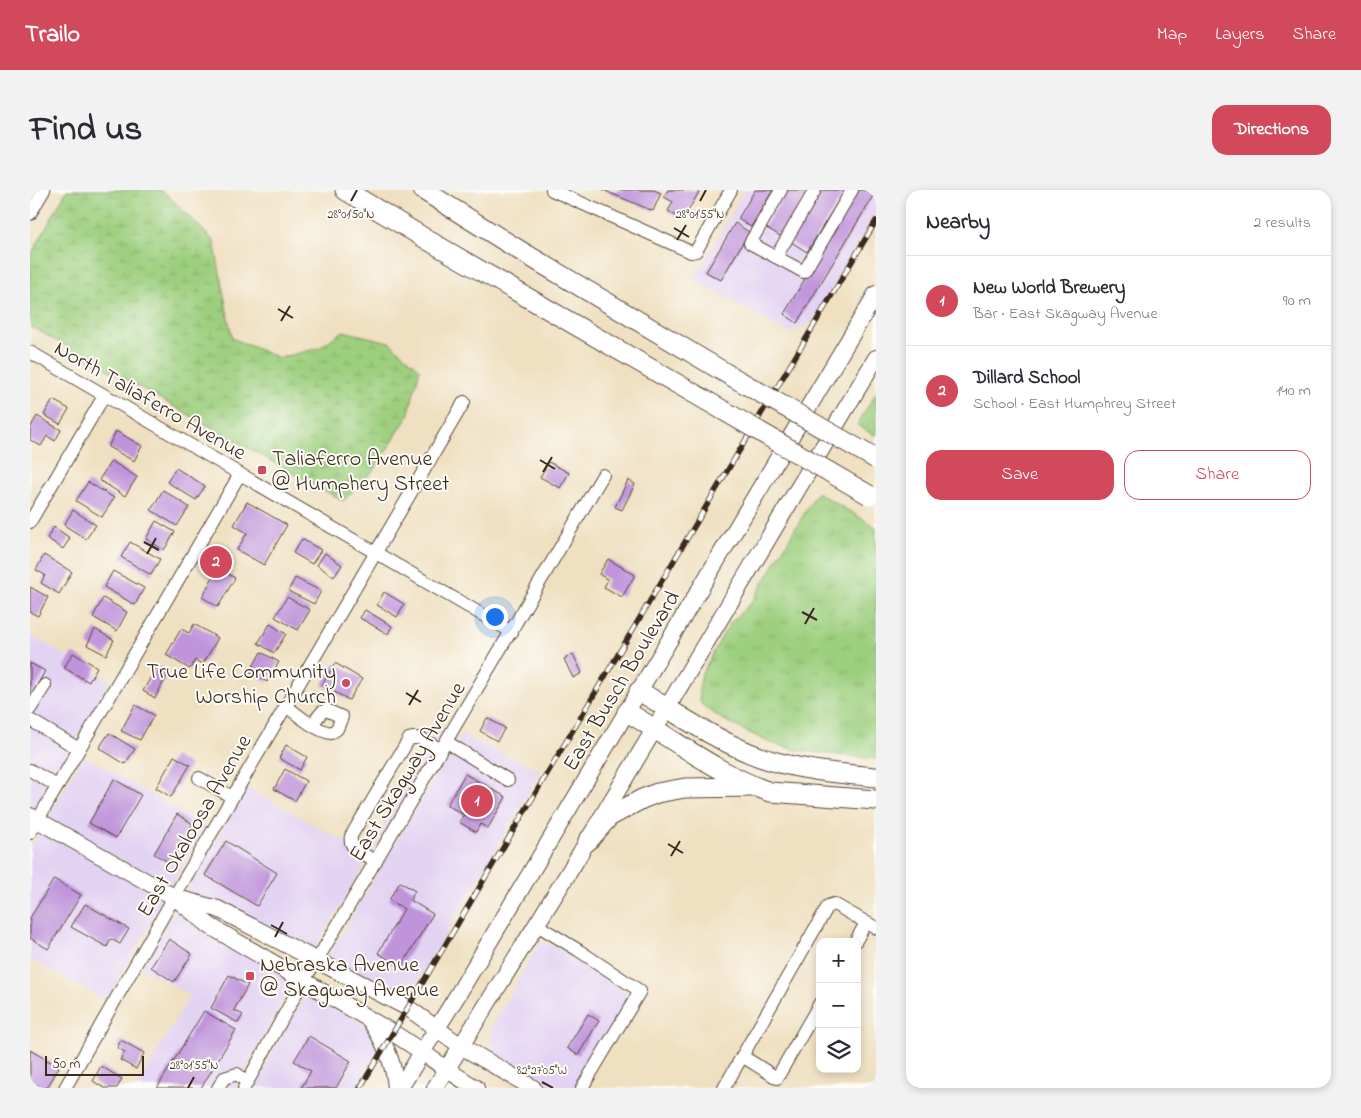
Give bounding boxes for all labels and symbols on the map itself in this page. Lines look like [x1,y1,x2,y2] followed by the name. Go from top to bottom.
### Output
[328,206,374,224] text: 28°01'50"N
[676,206,724,224] text: 28°01'55"N
[48,334,252,470] street label: North Taliaferro Avenue
[272,444,450,502] place label: Taliaferro Avenue @ Humphery Street
[256,464,268,476] marker: Taliaferro Avenue @ Humphery Street
[200,543,232,581] pin: 2
[556,585,689,778] street label: East Busch Boulevard
[482,604,508,630] your location
[146,657,336,714] place label: True Life Community Worship Church
[342,676,476,869] street label: East Skagway Avenue
[340,677,352,689] marker: True Life Community Worship Church
[130,729,261,924] street label: East Okaloosa Avenue
[461,782,493,820] pin: 1
[260,950,439,1008] place label: Nebraska Avenue @ Skagway Avenue
[244,970,256,982] marker: Nebraska Avenue @ Skagway Avenue
[45,1053,144,1076] scale bar
[170,1057,218,1075] text: 28°01'55"N
[517,1062,567,1080] text: 82°27'05"W

